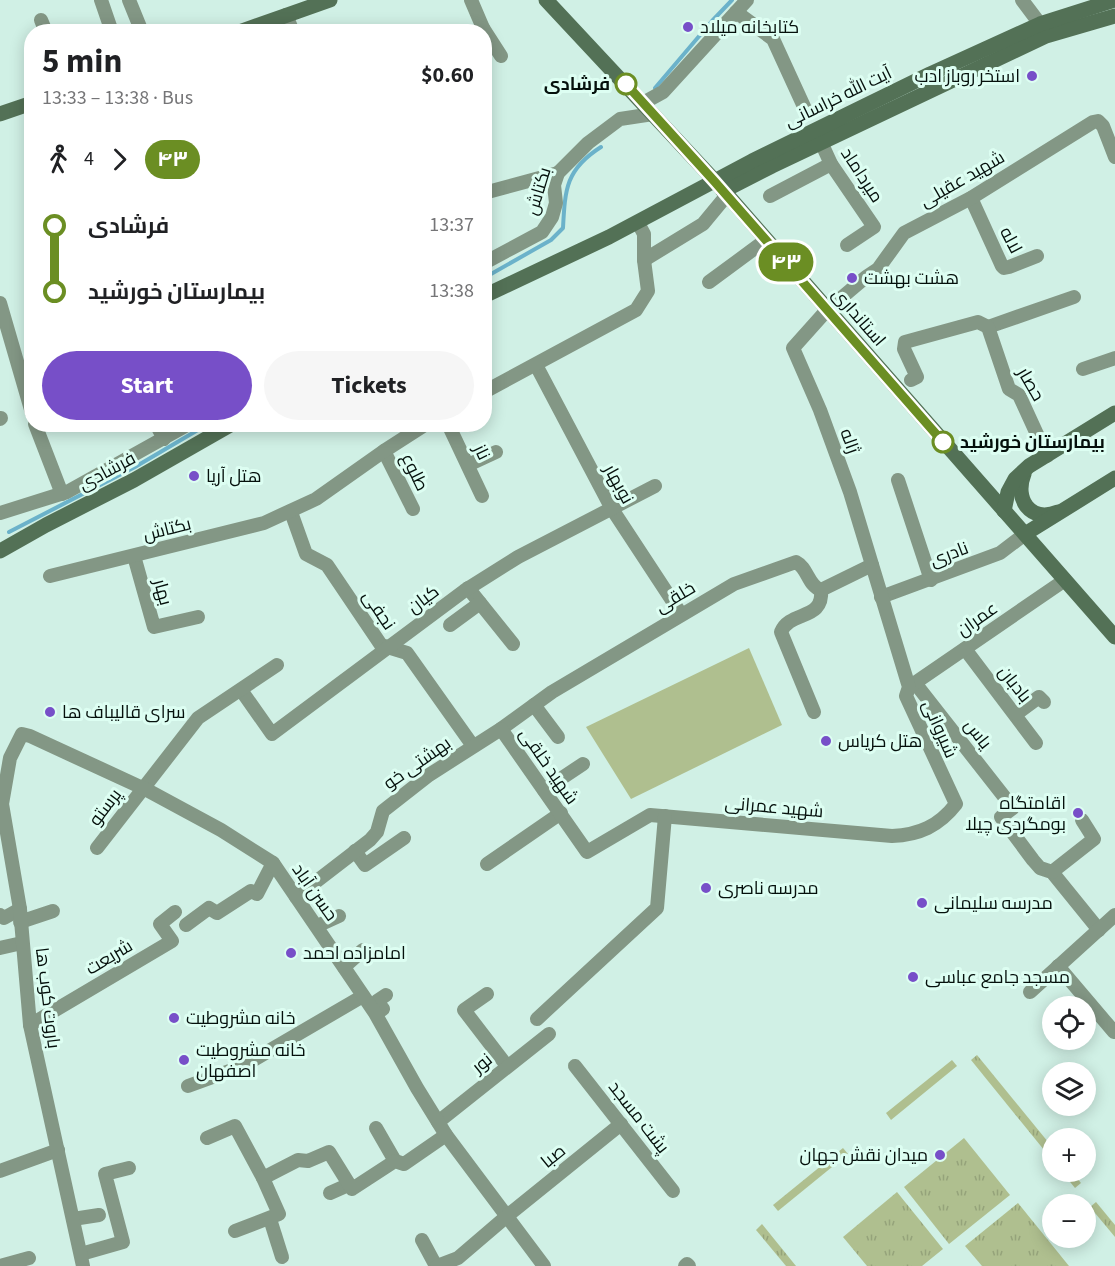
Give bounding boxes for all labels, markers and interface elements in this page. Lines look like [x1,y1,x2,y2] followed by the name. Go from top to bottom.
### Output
[700,15,799,40] place label: کتابخانه میلاد
[681,20,695,34] marker: کتابخانه میلاد
[42,38,122,85] text: 5 min
[421,59,474,91] text: $0.60
[780,61,896,134] street label: آیت الله خراسانی
[914,64,1020,89] place label: استخر روباز ادب
[1025,69,1039,83] marker: استخر روباز ادب
[544,72,610,97] place label: فرشادی
[615,73,637,95] marker: فرشادی
[42,84,193,112] text: 13:33 – 13:38 · Bus
[42,143,75,176] icon: walk
[103,143,136,176] icon: forward
[834,143,889,208] street label: میرداماد
[157,144,188,174] text: ۴۳
[84,145,94,173] text: 4
[915,145,1009,214] street label: شهید عقیلی
[519,164,558,218] street label: بکتاش
[88,210,169,242] text: فرشادی
[429,211,474,239] text: 13:37
[993,222,1028,258] street label: لاله
[759,242,813,282] line badge: ۴۳
[770,247,802,277] text: ۴۳
[864,266,959,291] place label: هشت بهشت
[845,271,859,285] marker: هشت بهشت
[88,276,265,308] text: بیمارستان خورشید
[429,277,474,305] text: 13:38
[826,283,891,352] street label: استانداری
[42,351,252,420] button: Start
[264,351,474,420] button: Tickets
[1010,362,1050,406] street label: حصار
[834,425,866,457] street label: ژاله
[960,430,1105,455] place label: بیمارستان خورشید
[932,431,954,453] marker: بیمارستان خورشید
[467,439,496,464] street label: ناز
[74,446,140,497] street label: فرشادی
[395,449,434,495] street label: طلوع
[597,459,640,509] street label: نوبهار
[206,464,262,489] place label: هتل آریا
[187,469,201,483] marker: هتل آریا
[140,511,194,548] street label: بکتاش
[926,536,972,573] street label: نادری
[147,575,178,608] street label: بهار
[650,576,700,619] street label: خلقی
[402,579,444,620] street label: کیان
[356,585,401,635] street label: نجفی
[952,596,1003,643] street label: عمران
[992,660,1037,708] street label: بادبان
[916,696,963,762] street label: شیروانی
[62,700,185,725] place label: سرای قالیباف ها
[43,705,57,719] marker: سرای قالیباف ها
[958,714,997,755] street label: یاس
[513,723,584,810] street label: شهید خلقی
[838,729,922,754] place label: هتل کریاس
[378,731,456,796] street label: بهشتی خو
[819,734,833,748] marker: هتل کریاس
[83,783,128,831] street label: پرستو
[724,791,824,824] street label: شهید عمرانی
[965,791,1066,837] place label: اقامتگاه بومگردی چیلا
[1071,806,1085,820] marker: اقامتگاه بومگردی چیلا
[286,859,343,926] street label: حسن آباد
[718,876,819,901] place label: مدرسه ناصری
[699,881,713,895] marker: مدرسه ناصری
[934,891,1053,916] place label: مدرسه سلیمانی
[915,896,929,910] marker: مدرسه سلیمانی
[81,934,138,981] street label: شریعت
[303,941,406,966] place label: امامزاده احمد
[29,946,66,1050] street label: باروت کوب ها
[284,946,298,960] marker: امامزاده احمد
[925,965,1070,990] place label: مسجد جامع عباسی
[906,970,920,984] marker: مسجد جامع عباسی
[1042,996,1096,1248] map controls
[1042,996,1096,1050] button: locate
[186,1006,295,1031] place label: خانه مشروطیت
[167,1011,181,1025] marker: خانه مشروطیت
[196,1038,305,1084] place label: خانه مشروطیت اصفهان
[466,1047,498,1080] street label: نور
[177,1053,191,1067] marker: خانه مشروطیت اصفهان
[1042,1062,1096,1116] button: layers
[602,1076,675,1159] street label: پشت مسجد
[1042,1128,1096,1182] button: +
[536,1139,571,1174] street label: صبا
[800,1143,928,1168] place label: میدان نقش جهان
[933,1148,947,1162] marker: میدان نقش جهان
[1042,1194,1096,1248] button: −

